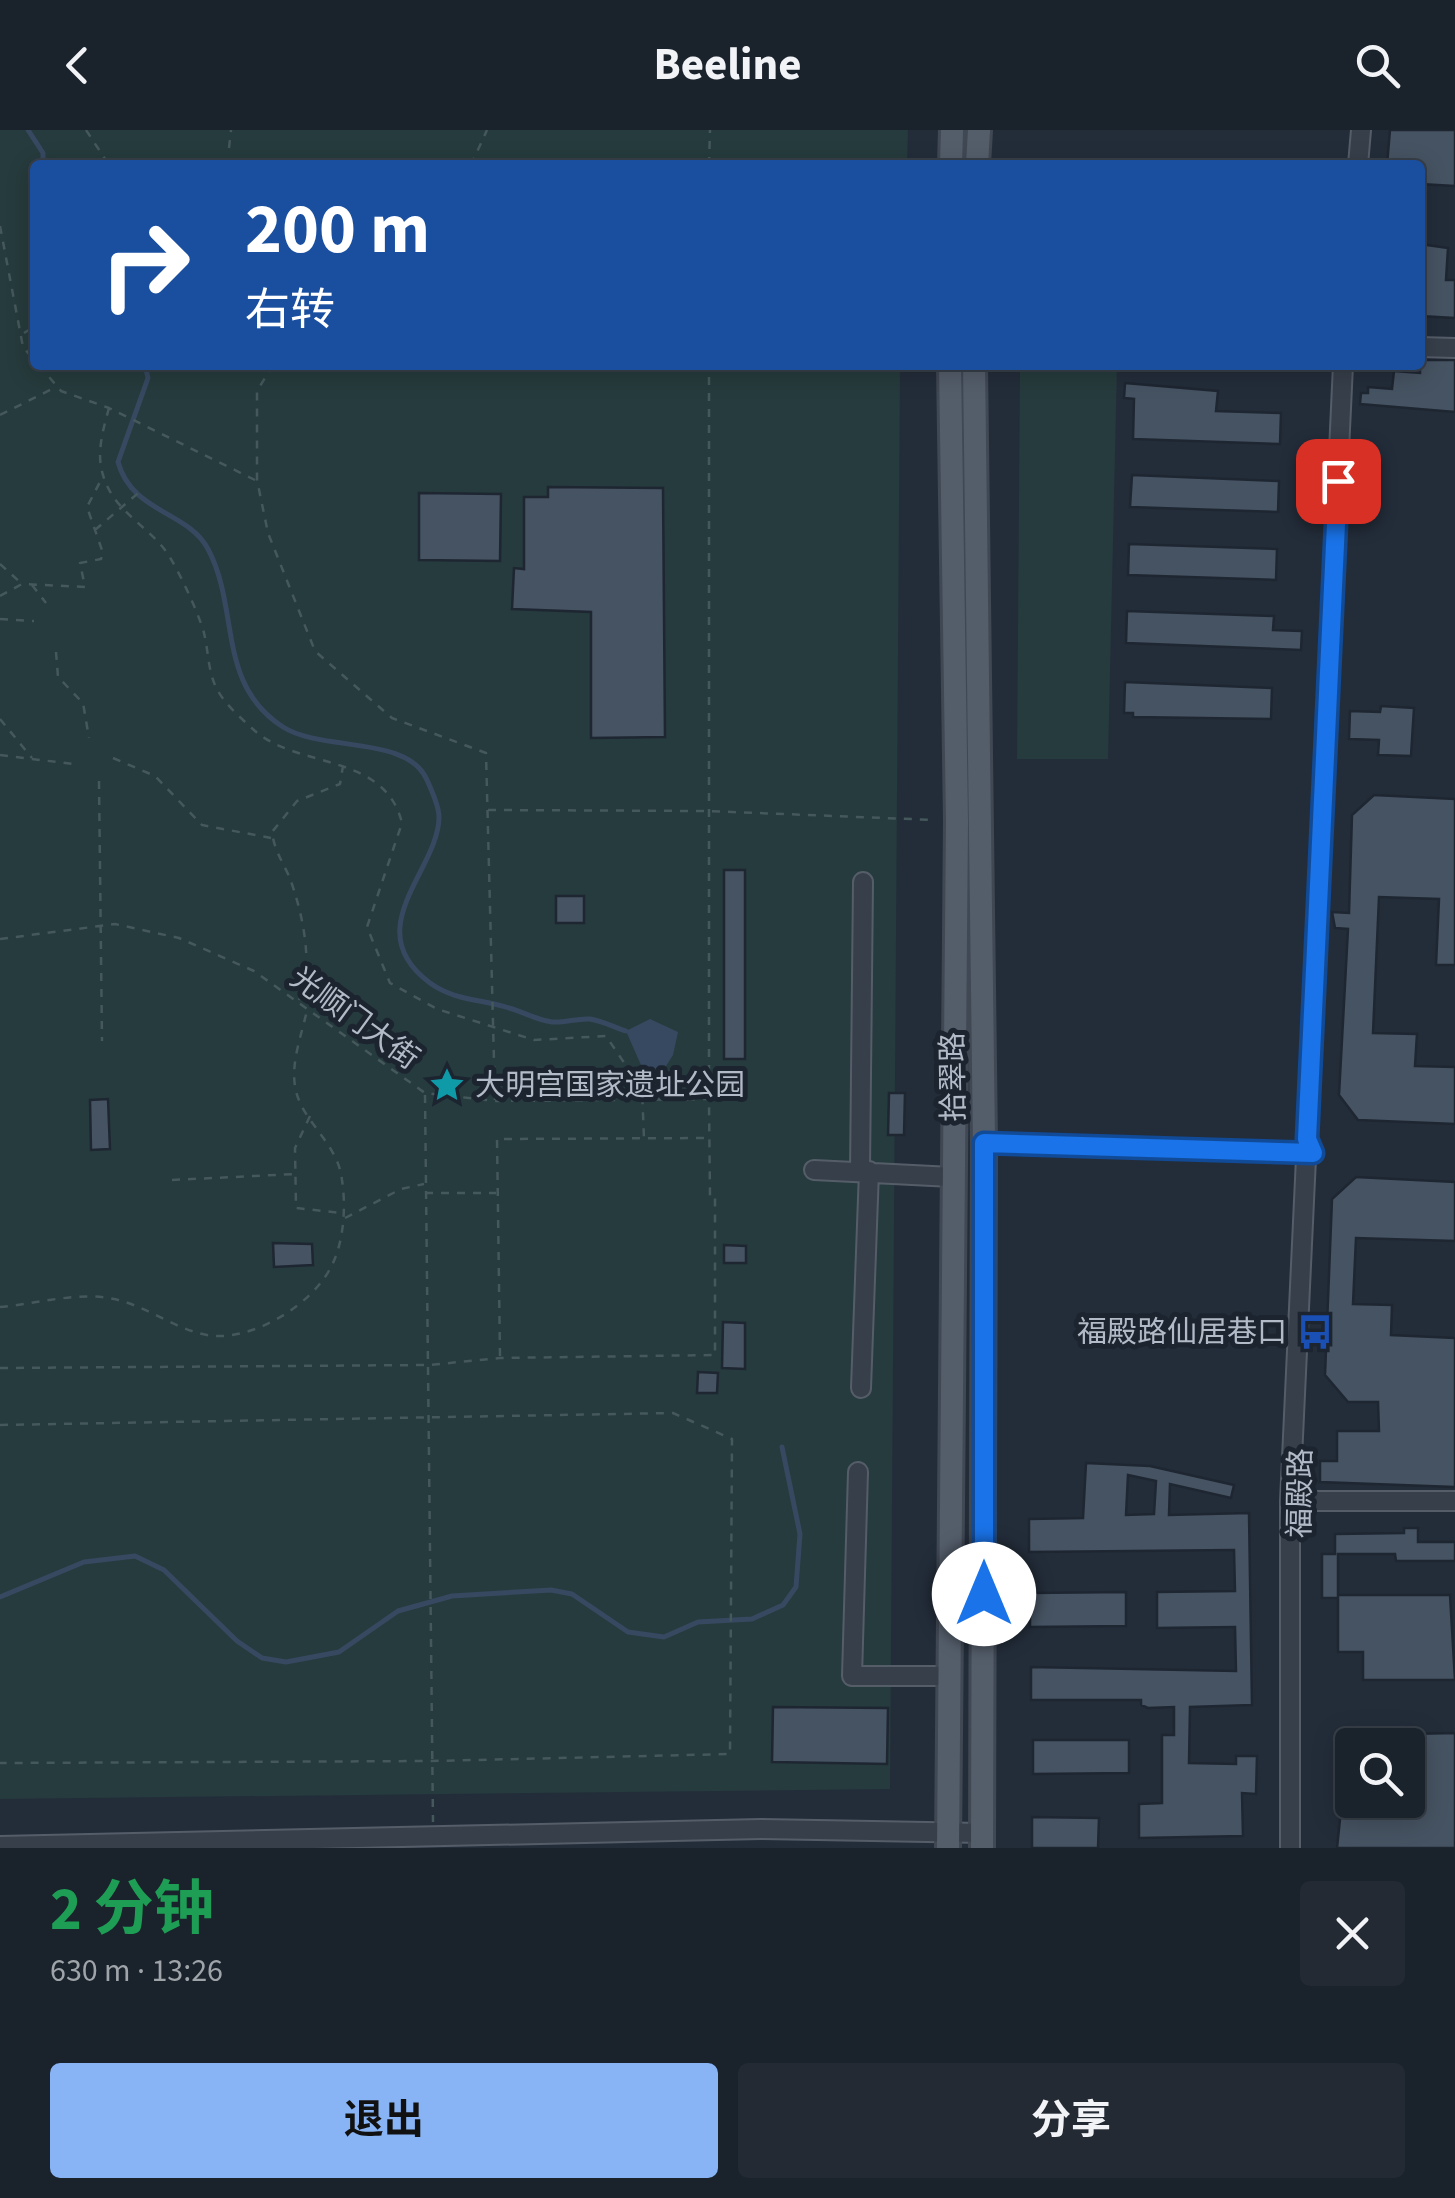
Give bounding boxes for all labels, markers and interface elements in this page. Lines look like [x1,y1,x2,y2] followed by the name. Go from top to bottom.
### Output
[653,33,802,97] text: Beeline
[50,38,105,93] icon: back
[1350,38,1405,93] icon: search
[245,180,430,280] text: 200 m
[80,200,210,330] icon: right
[245,279,335,343] text: 右转
[1296,439,1381,524] pin
[1311,454,1366,509] icon: arrive
[281,957,428,1080] street label: 光顺门大街
[931,1032,976,1122] street label: 拾翠路
[475,1064,745,1107] place label: 大明宫国家遗址公园
[428,1066,466,1104] place icon: 大明宫国家遗址公园
[1077,1311,1287,1354] place label: 福殿路仙居巷口
[1296,1313,1334,1351] bus stop icon: 福殿路仙居巷口
[1278,1448,1323,1538] street label: 福殿路
[932,1542,1036,1646] position arrow
[1335,1728,1425,1818] map controls
[1335,1728,1425,1818] button: search
[50,1868,214,1953] text: 2 分钟
[1300,1881,1405,1986] button: close
[50,1948,223,1994] text: 630 m · 13:26
[50,2063,718,2178] button: 退出
[738,2063,1405,2178] button: 分享

